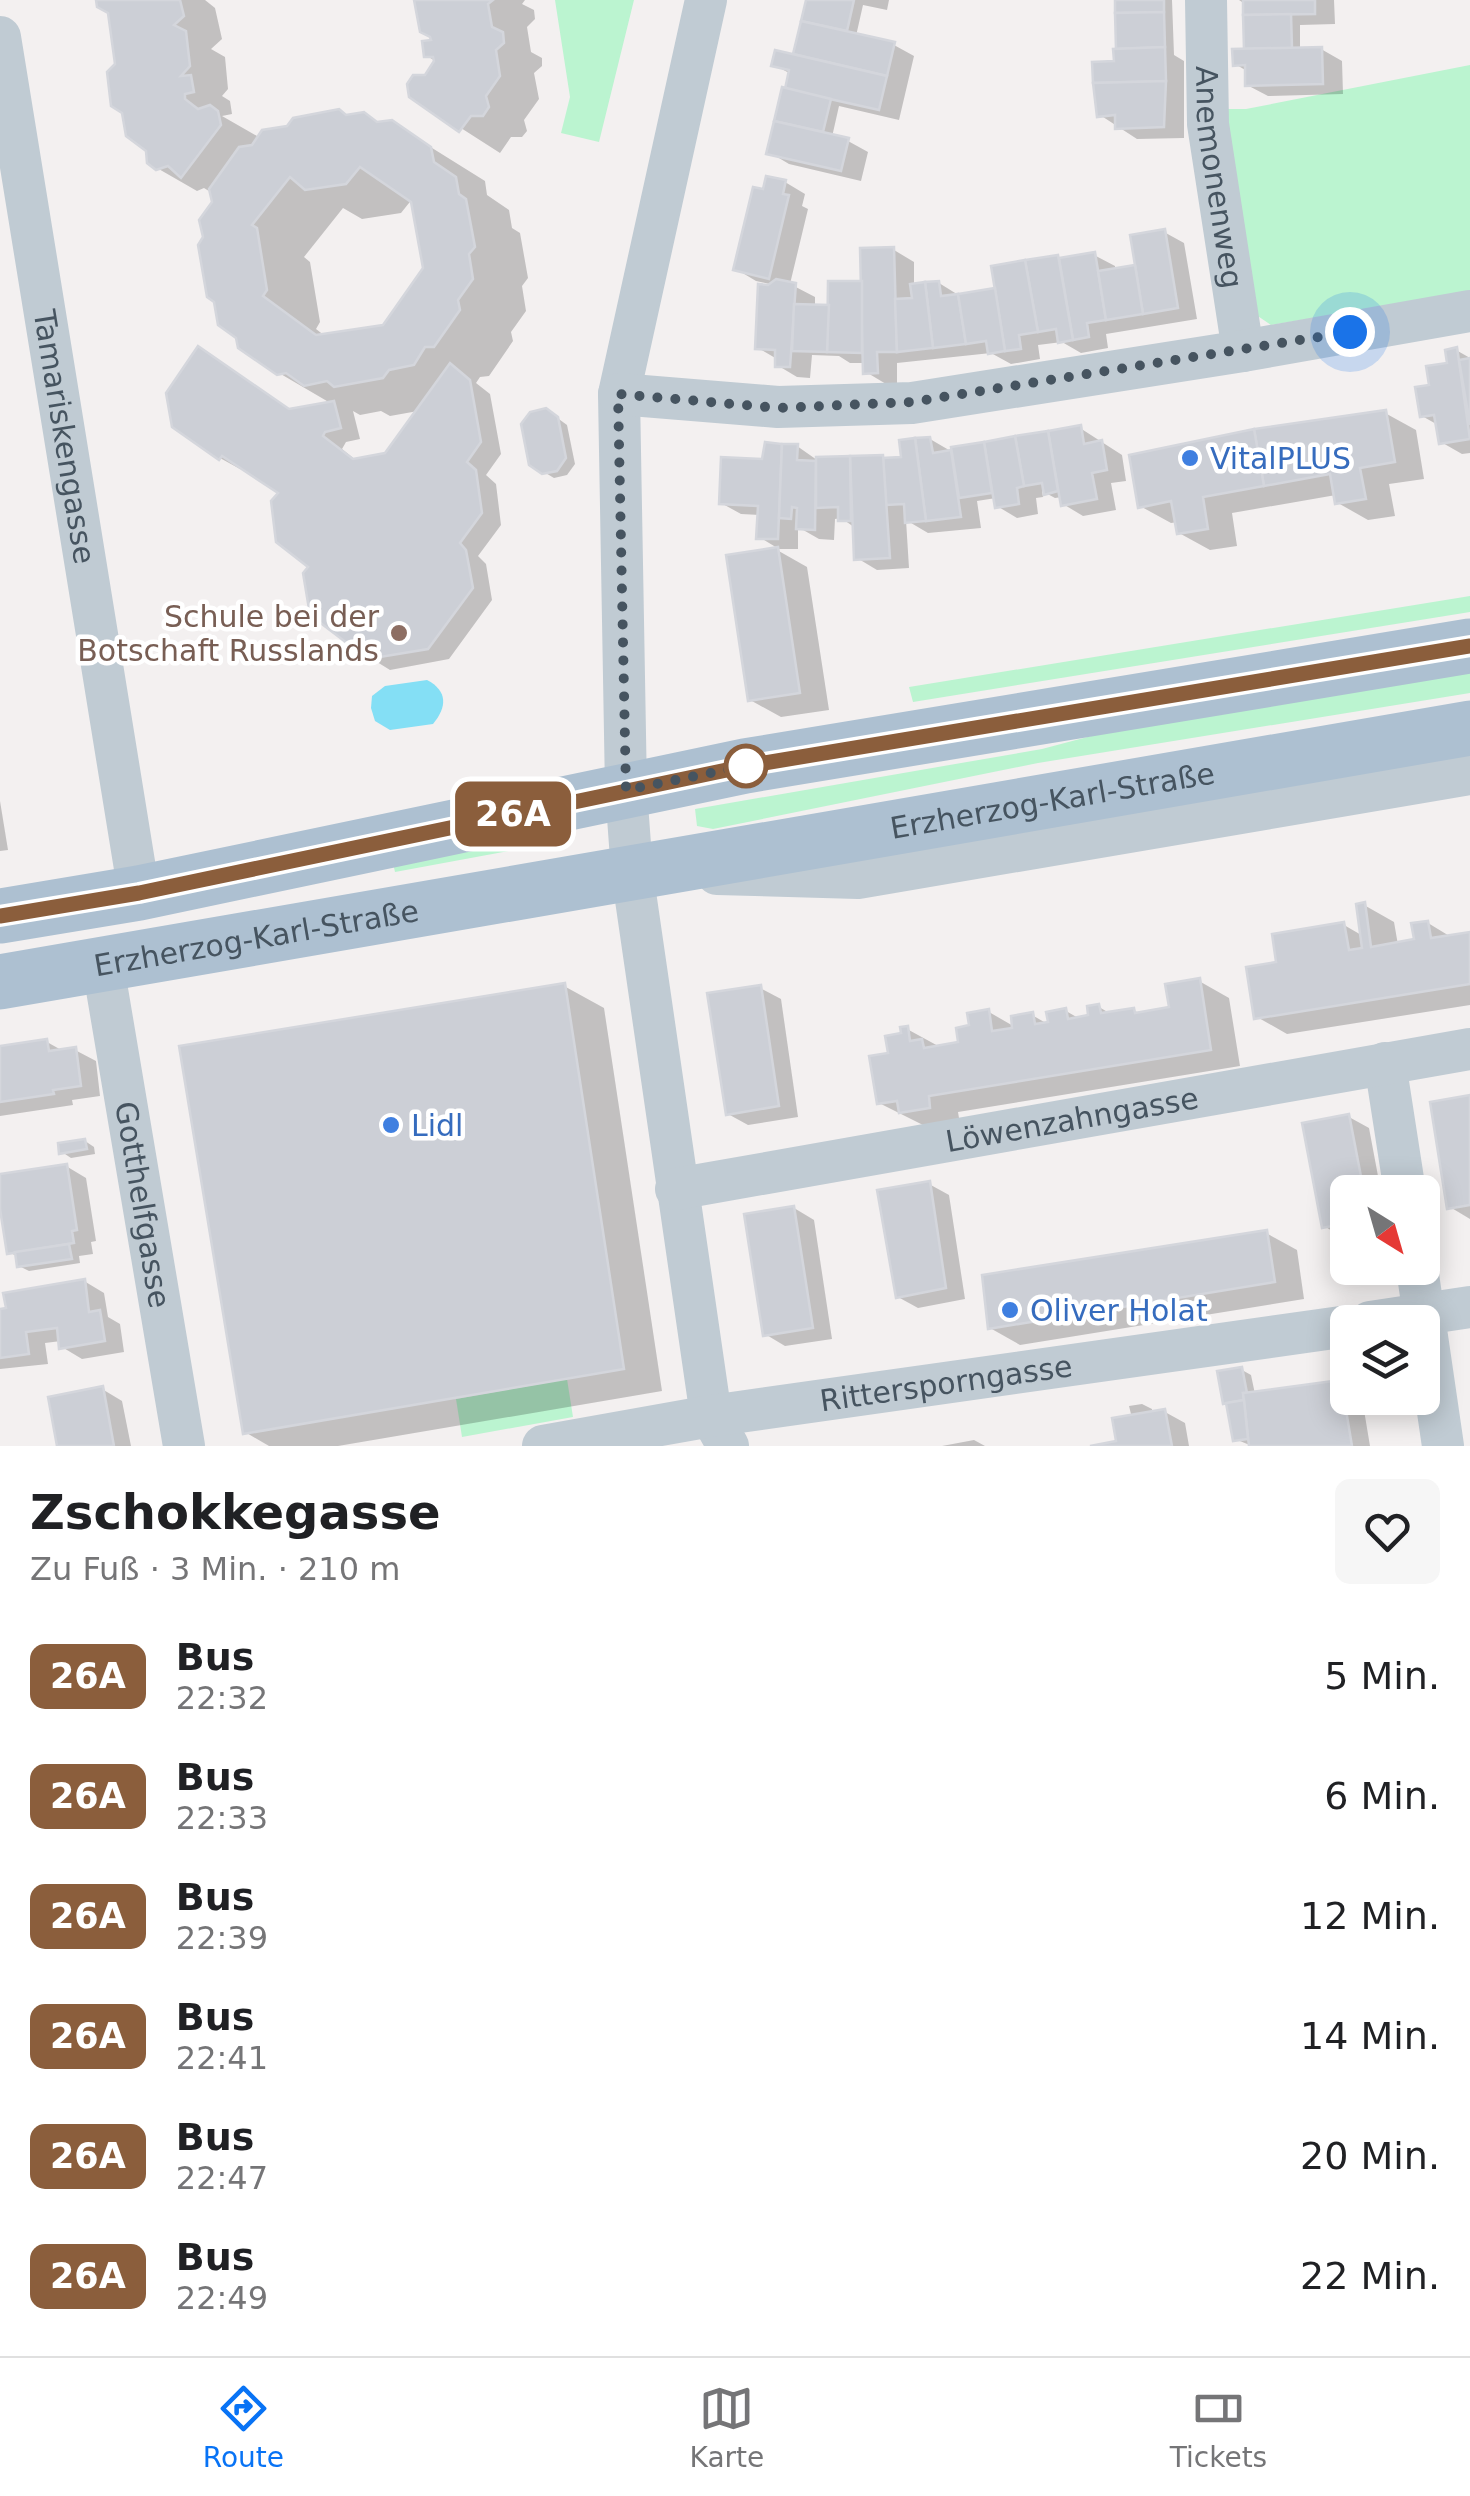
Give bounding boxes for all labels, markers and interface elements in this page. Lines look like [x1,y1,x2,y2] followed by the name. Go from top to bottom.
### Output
[1190,66,1251,291] street label: Anemonenweg
[27,306,103,566] street label: Tamariskengasse
[1325,307,1375,357] your location
[1210,441,1351,476] place label: VitalPLUS
[1179,447,1201,469] marker: VitalPLUS
[77,599,380,668] place label: Schule bei der Botschaft Russlands
[388,622,410,644] marker: Schule bei der Botschaft Russlands
[725,745,767,787] unlabelled marker
[887,755,1217,845] street label: Erzherzog-Karl-Straße
[456,782,570,846] line badge: 26A
[475,794,551,834] text: 26A
[91,892,421,983] street label: Erzherzog-Karl-Straße
[943,1080,1201,1159] street label: Löwenzahngasse
[109,1099,178,1310] street label: Gotthelfgasse
[411,1108,463,1143] place label: Lidl
[380,1114,402,1136] marker: Lidl
[1330,1175,1440,1285] north arrow
[1330,1175,1440,1415] map controls
[1030,1293,1208,1328] place label: Oliver Holat
[999,1299,1021,1321] marker: Oliver Holat
[1330,1305,1440,1415] button: layers
[818,1348,1075,1418] street label: Rittersporngasse
[1335,1479,1440,1584] button: heart
[30,1484,441,1540] text: Zschokkegasse
[30,1550,400,1588] text: Zu Fuß · 3 Min. · 210 m
[176,1635,254,1679] text: Bus
[1324,1654,1440,1698] text: 5 Min.
[50,1656,126,1696] text: 26A
[176,1679,268,1717] text: 22:32
[176,1755,254,1799] text: Bus
[1324,1774,1440,1818] text: 6 Min.
[50,1776,126,1816] text: 26A
[176,1799,268,1837] text: 22:33
[176,1875,254,1919] text: Bus
[1300,1894,1440,1938] text: 12 Min.
[50,1896,126,1936] text: 26A
[176,1919,268,1957] text: 22:39
[176,1995,254,2039] text: Bus
[1300,2014,1440,2058] text: 14 Min.
[50,2016,126,2056] text: 26A
[176,2039,268,2077] text: 22:41
[176,2115,254,2159] text: Bus
[1300,2134,1440,2178] text: 20 Min.
[50,2136,126,2176] text: 26A
[176,2159,268,2197] text: 22:47
[176,2235,254,2279] text: Bus
[1300,2254,1440,2298] text: 22 Min.
[50,2256,126,2296] text: 26A
[176,2279,268,2317] text: 22:49
[203,2381,284,2474] tab: Route
[690,2381,764,2474] tab: Karte
[1170,2381,1267,2474] tab: Tickets

